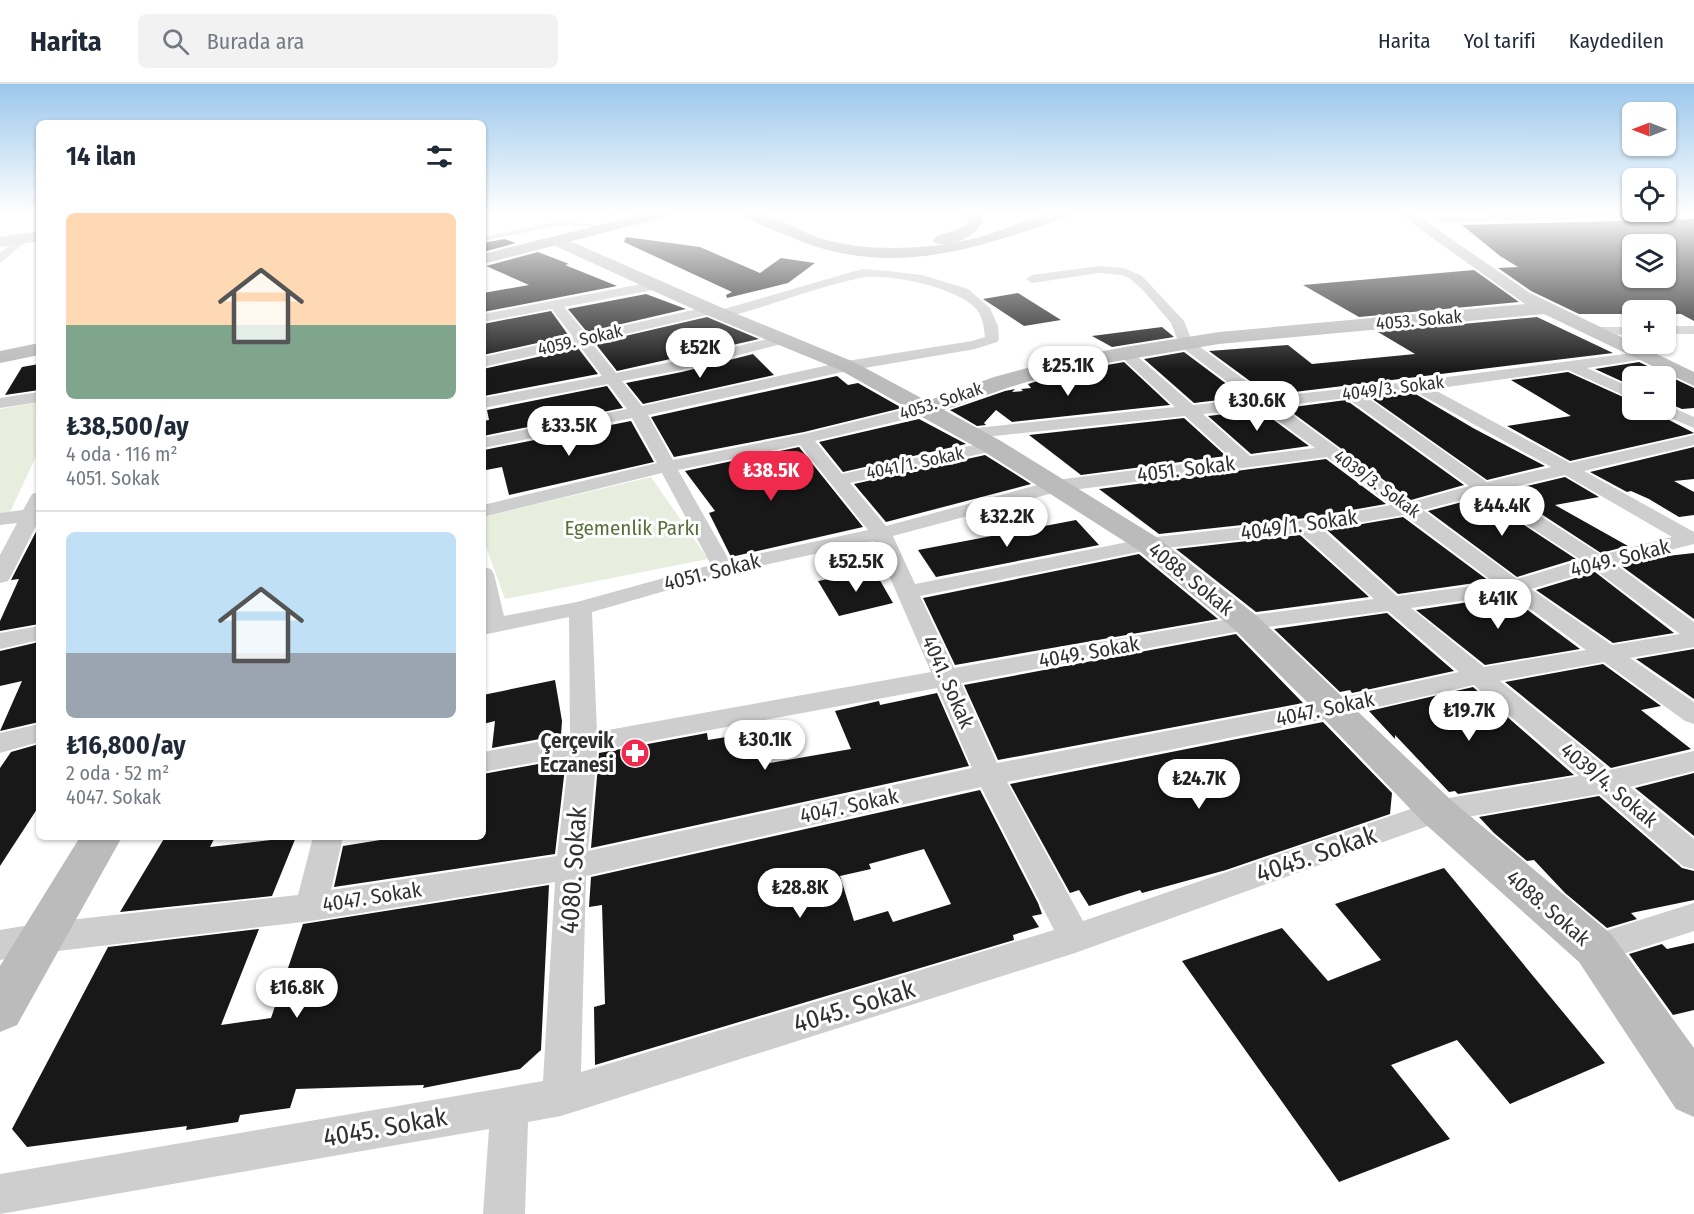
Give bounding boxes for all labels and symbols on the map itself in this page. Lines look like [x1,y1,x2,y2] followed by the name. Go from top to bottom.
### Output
[1622,102,1676,156] north arrow
[1375,305,1463,335] street label: 4053. Sokak
[535,319,625,360] street label: 4059. Sokak
[664,328,736,379] pin: ₺52K
[1019,346,1117,397] pin: ₺25.1K
[1341,371,1446,405] street label: 4049/3. Sokak
[897,377,986,425] street label: 4053. Sokak
[1208,381,1306,432] pin: ₺30.6K
[520,406,618,457] pin: ₺33.5K
[864,442,966,484] street label: 4041/1. Sokak
[1329,445,1425,523] street label: 4039/3. Sokak
[1136,450,1237,488] street label: 4051. Sokak
[722,451,820,502] pin: ₺38.5K
[1453,486,1551,537] pin: ₺44.4K
[958,497,1056,548] pin: ₺32.2K
[1239,504,1359,546] street label: 4049/1. Sokak
[564,515,700,541] park label: Egemenlik Parkı
[1568,533,1673,583] street label: 4049. Sokak
[1143,537,1239,621] street label: 4088. Sokak
[807,542,905,593] pin: ₺52.5K
[661,547,763,597] street label: 4051. Sokak
[1462,579,1534,630] pin: ₺41K
[1037,630,1141,674] street label: 4049. Sokak
[916,632,980,733] street label: 4041. Sokak
[1273,686,1377,732] street label: 4047. Sokak
[1420,691,1518,742] pin: ₺19.7K
[716,720,814,771] pin: ₺30.1K
[540,728,614,778] place label: Çerçevik Eczanesi
[619,737,651,769] pharmacy icon: Çerçevik Eczanesi
[1555,737,1663,833] street label: 4039/4. Sokak
[1150,759,1248,810] pin: ₺24.7K
[797,783,901,829] street label: 4047. Sokak
[554,805,593,935] street label: 4080. Sokak
[1252,819,1381,890] street label: 4045. Sokak
[1501,865,1595,952] street label: 4088. Sokak
[751,868,849,919] pin: ₺28.8K
[321,876,424,918] street label: 4047. Sokak
[248,968,346,1019] pin: ₺16.8K
[790,973,919,1040] street label: 4045. Sokak
[321,1101,450,1154] street label: 4045. Sokak

